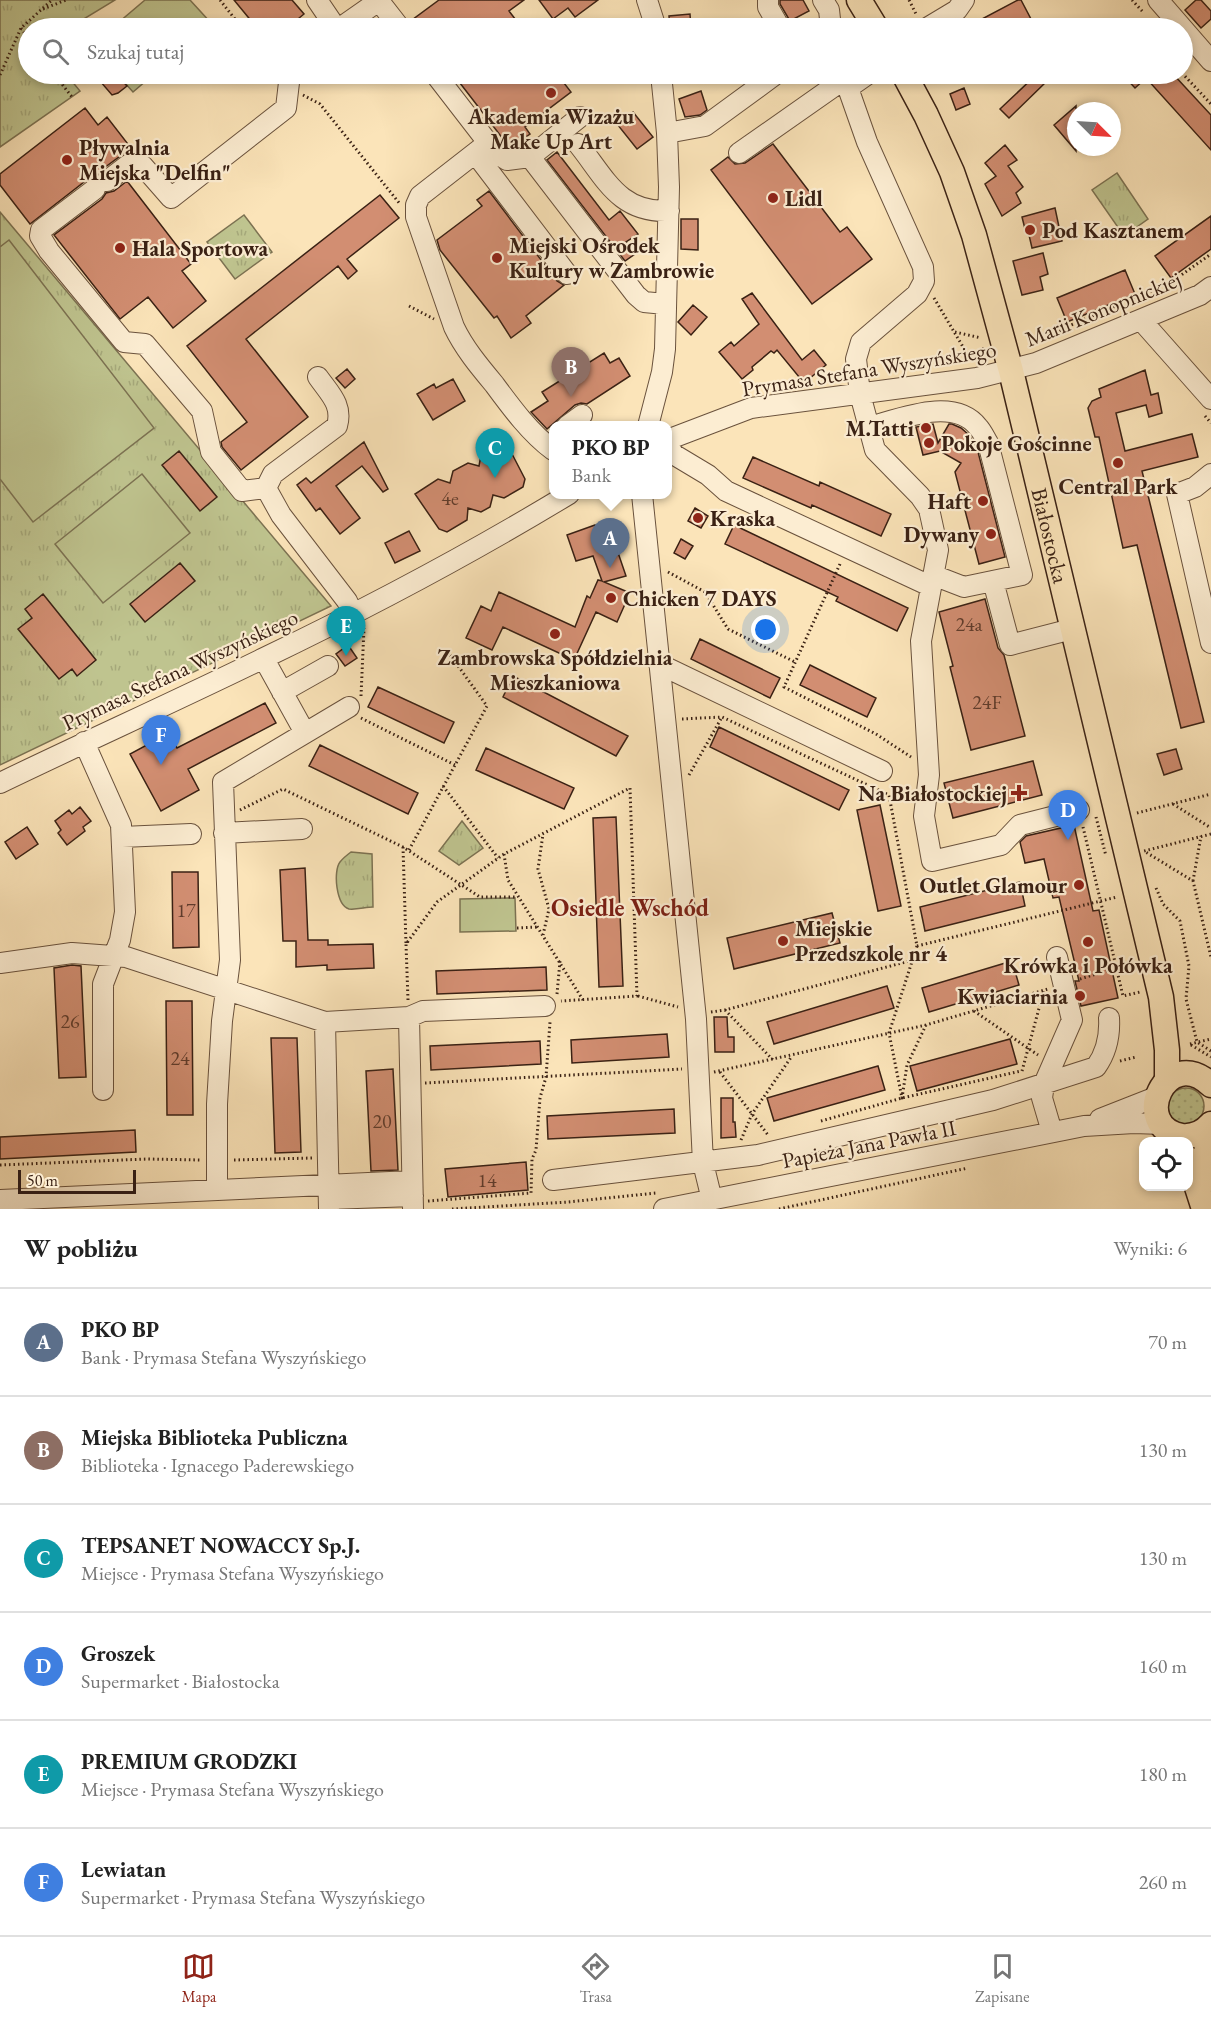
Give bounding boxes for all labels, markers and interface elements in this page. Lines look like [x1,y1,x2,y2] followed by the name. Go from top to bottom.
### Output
[18,18,1193,84] search box
[39,35,72,68] icon: search
[87,37,184,66] text: Szukaj tutaj
[544,86,558,100] marker: Akademia Wizażu Make Up Art
[467,102,634,156] place label: Akademia Wizażu Make Up Art
[1067,102,1121,156] north arrow
[79,133,231,187] place label: Pływalnia Miejska "Delfin"
[60,153,74,167] marker: Pływalnia Miejska "Delfin"
[785,184,823,213] place label: Lidl
[766,191,780,205] marker: Lidl
[1042,216,1185,245] place label: Pod Kasztanem
[1023,223,1037,237] marker: Pod Kasztanem
[509,231,714,285] place label: Miejski Ośrodek Kultury w Zambrowie
[132,234,269,263] place label: Hala Sportowa
[113,241,127,255] marker: Hala Sportowa
[490,251,504,265] marker: Miejski Ośrodek Kultury w Zambrowie
[1021,265,1185,353] street label: Marii Konopnickiej
[740,335,998,403] street label: Prymasa Stefana Wyszyńskiego
[552,348,590,397] pin: B
[845,414,915,443] place label: M.Tatti
[549,421,672,499] popup
[919,421,933,435] marker: M.Tatti
[476,428,514,478] pin: C
[941,429,1092,458] place label: Pokoje Gościnne
[571,433,650,462] text: PKO BP
[922,436,936,450] marker: Pokoje Gościnne
[1111,456,1125,470] marker: Central Park
[571,462,611,488] text: Bank
[1059,472,1178,501] place label: Central Park
[441,485,459,511] house number: 4e
[1025,485,1076,586] street label: Białostocka
[928,487,972,516] place label: Haft
[976,494,990,508] marker: Haft
[710,504,775,533] place label: Kraska
[691,511,705,525] marker: Kraska
[590,518,630,568] pin: A
[903,520,979,549] place label: Dywany
[984,527,998,541] marker: Dywany
[623,584,777,613] place label: Chicken 7 DAYS
[604,591,618,605] marker: Chicken 7 DAYS
[57,602,303,737] street label: Prymasa Stefana Wyszyńskiego
[326,606,366,656] pin: E
[955,611,983,637] house number: 24a
[751,615,780,644] your location
[548,627,562,641] marker: Zambrowska Spółdzielnia Mieszkaniowa
[438,643,673,697] place label: Zambrowska Spółdzielnia Mieszkaniowa
[972,689,1002,715] house number: 24F
[142,716,180,765] pin: F
[858,779,1007,808] place label: Na Białostockiej
[1012,786,1026,800] marker: Na Białostockiej
[1048,790,1088,840] pin: D
[920,871,1068,900] place label: Outlet Glamour
[1072,878,1086,892] marker: Outlet Glamour
[551,892,710,923] district label: Osiedle Wschód
[176,897,196,923] house number: 17
[795,914,947,968] place label: Miejskie Przedszkole nr 4
[776,934,790,948] marker: Miejskie Przedszkole nr 4
[1081,935,1095,949] marker: Krówka i Połówka
[1003,951,1173,980] place label: Krówka i Połówka
[957,982,1068,1011] place label: Kwiaciarnia
[1073,989,1087,1003] marker: Kwiaciarnia
[60,1008,80,1034] house number: 26
[170,1045,190,1071] house number: 24
[372,1108,392,1134] house number: 20
[780,1113,959,1175] street label: Papieża Jana Pawła II
[1139,1137,1193,1191] map controls
[1139,1137,1193,1191] button: locate
[18,1167,136,1194] scale bar
[477,1167,497,1193] house number: 14
[27,1170,58,1191] text: 50 m
[24,1231,138,1265] text: W pobliżu
[1114,1235,1187,1261] text: Wyniki: 6
[81,1315,159,1344] text: PKO BP
[36,1329,51,1355] text: A
[1148,1329,1187,1355] text: 70 m
[81,1344,366,1370] text: Bank · Prymasa Stefana Wyszyńskiego
[81,1423,348,1452] text: Miejska Biblioteka Publiczna
[37,1437,50,1463] text: B
[1139,1437,1187,1463] text: 130 m
[81,1452,354,1478] text: Biblioteka · Ignacego Paderewskiego
[81,1531,360,1560] text: TEPSANET NOWACCY Sp.J.
[36,1545,51,1571] text: C
[1139,1545,1187,1571] text: 130 m
[81,1560,384,1586] text: Miejsce · Prymasa Stefana Wyszyńskiego
[81,1639,155,1668] text: Groszek
[36,1653,51,1679] text: D
[1139,1653,1187,1679] text: 160 m
[81,1668,280,1694] text: Supermarket · Białostocka
[81,1747,297,1776] text: PREMIUM GRODZKI
[38,1761,49,1787] text: E
[1139,1761,1187,1787] text: 180 m
[81,1776,384,1802] text: Miejsce · Prymasa Stefana Wyszyńskiego
[81,1855,166,1884] text: Lewiatan
[38,1869,49,1895] text: F
[1139,1869,1187,1895] text: 260 m
[81,1884,425,1910] text: Supermarket · Prymasa Stefana Wyszyńskiego
[181,1950,216,2007] tab: Mapa
[579,1950,612,2007] tab: Trasa
[975,1950,1030,2007] tab: Zapisane

